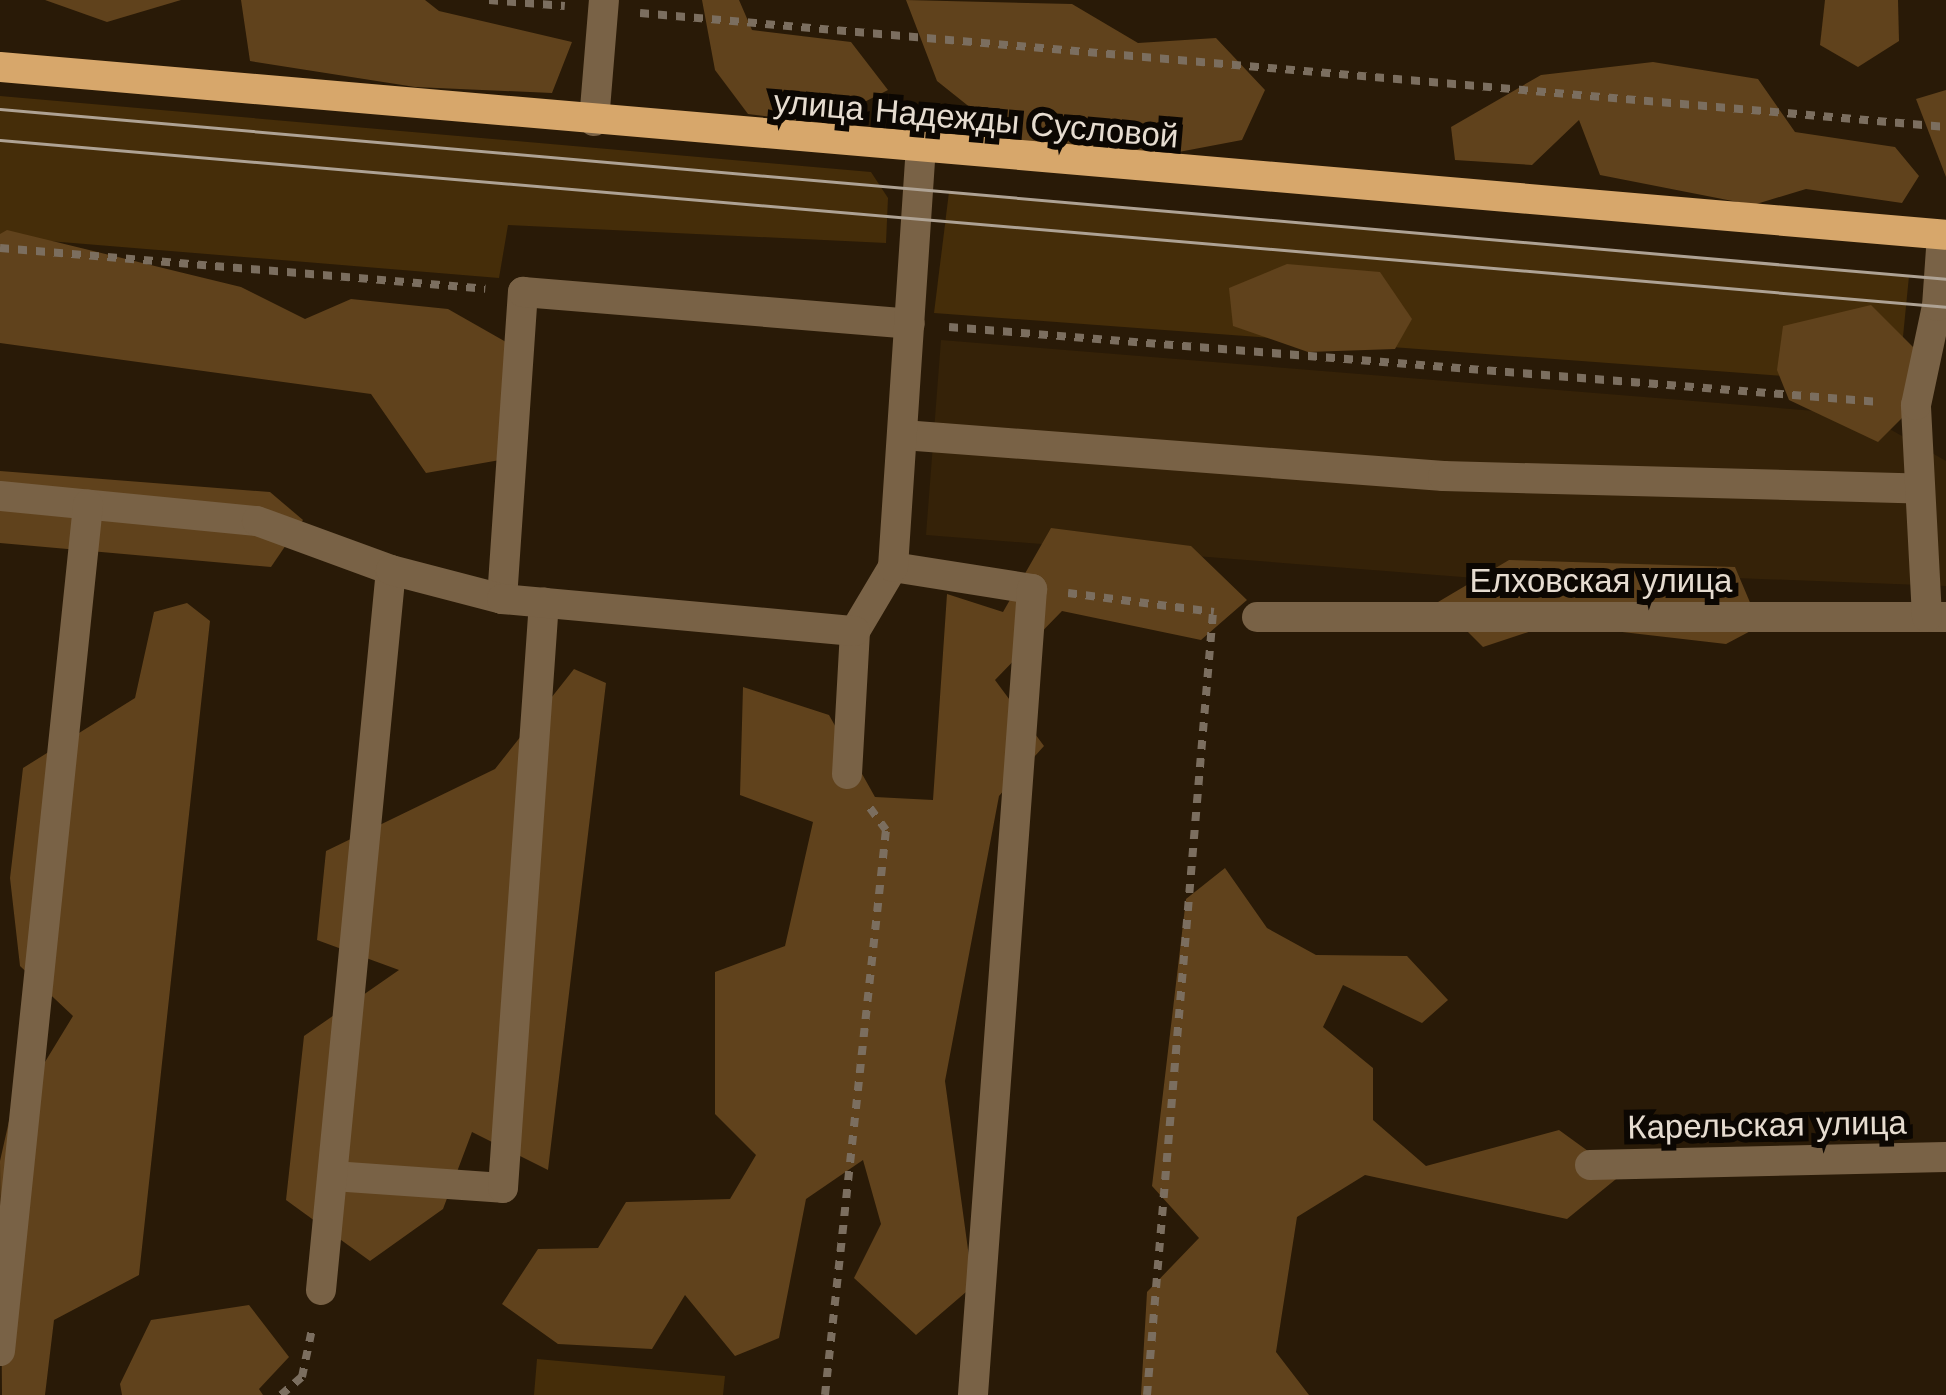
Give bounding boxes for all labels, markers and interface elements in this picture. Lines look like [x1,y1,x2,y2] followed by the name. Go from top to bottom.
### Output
[772,82,1180,156] street label: улица Надежды Сусловой
[1470,561,1732,601] street label: Елховская улица
[1627,1103,1907,1147] street label: Карельская улица

